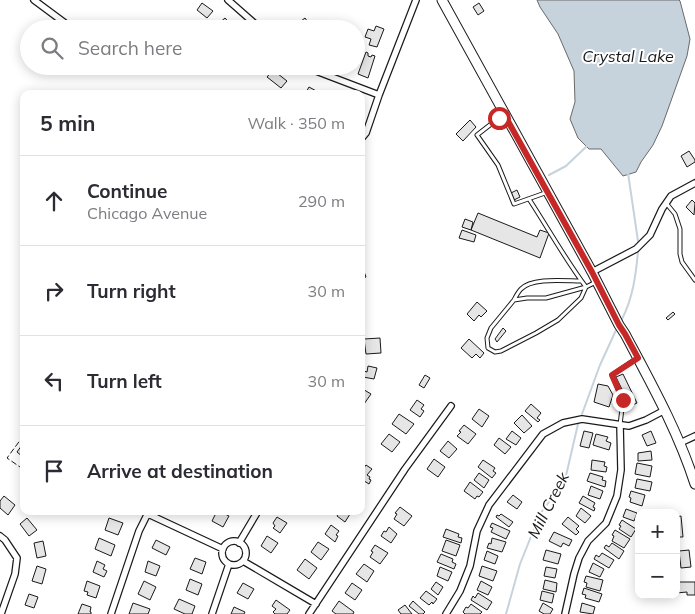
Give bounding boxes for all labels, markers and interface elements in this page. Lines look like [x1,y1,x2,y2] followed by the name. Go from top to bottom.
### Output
[20,20,365,75] search box
[38,34,66,62] icon: search
[78,36,182,60] text: Search here
[582,46,674,66] water label: Crystal Lake
[488,107,511,130] route start
[40,110,95,136] text: 5 min
[247,113,345,133] text: Walk · 350 m
[87,179,167,203] text: Continue
[40,187,68,215] icon: ahead
[298,191,345,211] text: 290 m
[87,203,207,223] text: Chicago Avenue
[40,277,68,305] icon: right
[87,279,176,303] text: Turn right
[308,281,345,301] text: 30 m
[40,367,68,395] icon: left
[87,369,162,393] text: Turn left
[308,371,345,391] text: 30 m
[612,389,635,412] route end
[40,457,68,485] icon: arrive
[87,459,273,483] text: Arrive at destination
[523,468,574,541] water label: Mill Creek
[635,509,680,599] map controls
[635,509,680,554] button: +
[635,554,680,599] button: −

